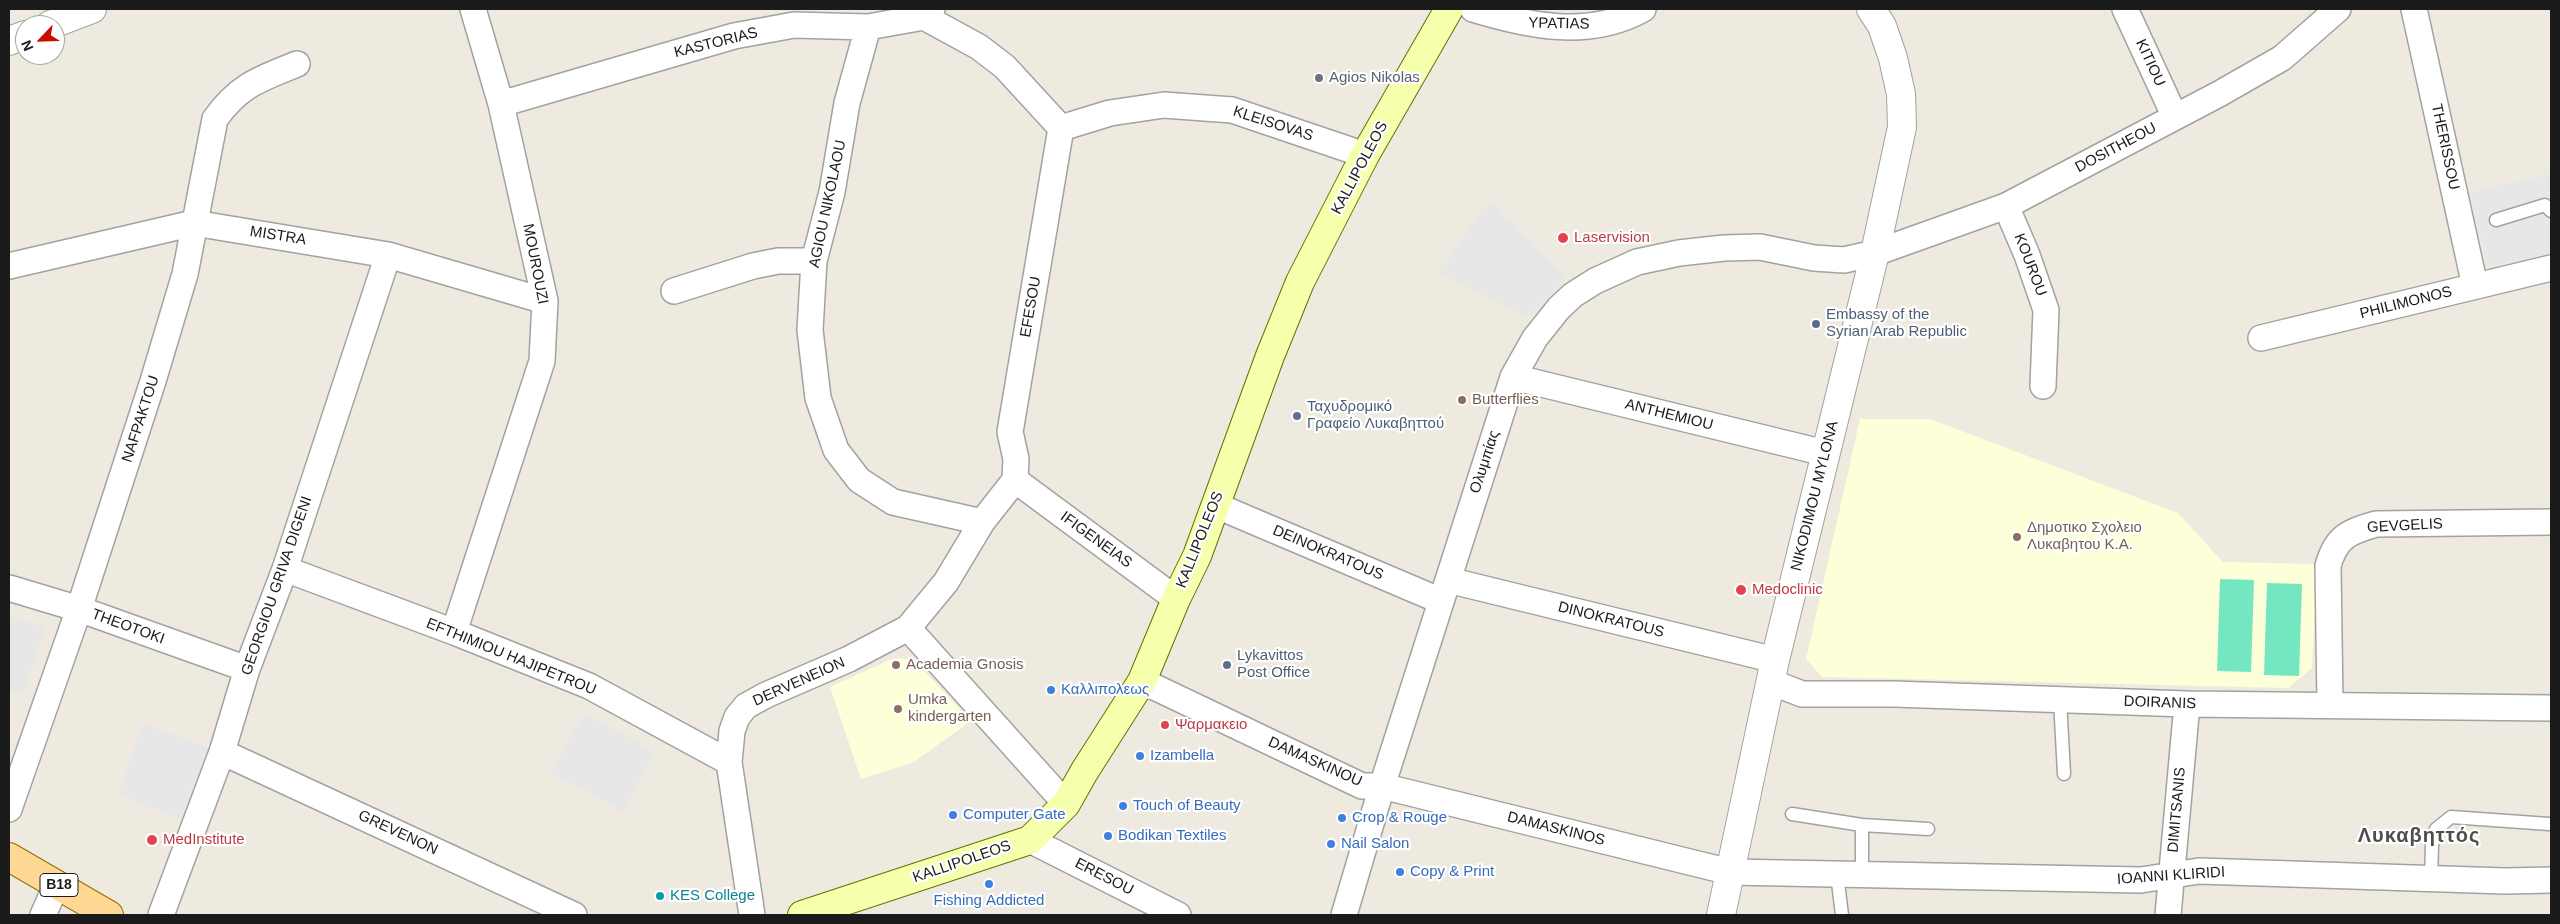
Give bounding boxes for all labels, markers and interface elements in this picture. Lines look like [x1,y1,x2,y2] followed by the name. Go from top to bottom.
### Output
[1528,14,1590,34] street label: YPATIAS
[15,15,65,65] north arrow
[672,24,760,62] street label: KASTORIAS
[2131,37,2169,89] street label: KITIOU
[18,38,37,54] text: N
[1329,69,1420,87] place label: Agios Nikolas
[1313,72,1325,84] marker: Agios Nikolas
[2427,102,2463,192] street label: THERISSOU
[1231,103,1315,145] street label: KLEISOVAS
[1328,118,1392,218] street label: KALLIPOLEOS
[2072,119,2160,177] street label: DOSITHEOU
[806,139,850,269] street label: AGIOU NIKOLAOU
[518,222,552,306] street label: MOUROUZI
[249,223,307,249] street label: MISTRA
[1574,229,1650,247] place label: Laservision
[1556,231,1570,245] marker: Laservision
[2010,231,2050,299] street label: KOUROU
[1017,275,1045,339] street label: EFESOU
[2358,283,2454,323] street label: PHILIMONOS
[1826,306,1967,341] place label: Embassy of the Syrian Arab Republic
[1810,318,1822,330] marker: Embassy of the Syrian Arab Republic
[118,373,164,465] street label: NAFPAKTOU
[1472,391,1539,409] place label: Butterflies
[1456,394,1468,406] marker: Butterflies
[1623,395,1715,435] street label: ANTHEMIOU
[1307,398,1444,433] place label: Ταχυδρομικό Γραφείο Λυκαβηττού
[1291,410,1303,422] marker: Ταχυδρομικό Γραφείο Λυκαβηττού
[1788,419,1842,573] street label: NIKODIMOU MYLONA
[1466,428,1504,496] street label: Ολυμπίας
[1172,489,1228,591] street label: KALLIPOLEOS
[238,494,316,678] street label: GEORGIOU GRIVA DIGENI
[1057,508,1135,572] street label: IFIGENEIAS
[2367,515,2443,537] street label: GEVGELIS
[2027,519,2142,554] place label: Δημοτικο Σχολειο Λυκαβητου Κ.Α.
[1270,522,1386,584] street label: DEINOKRATOUS
[2011,531,2023,543] marker: Δημοτικο Σχολειο Λυκαβητου Κ.Α.
[1752,581,1823,599] place label: Medoclinic
[1734,583,1748,597] marker: Medoclinic
[1556,598,1666,642] street label: DINOKRATOUS
[89,605,167,649] street label: THEOTOKI
[423,615,599,699] street label: EFTHIMIOU HAJIPETROU
[1237,647,1310,682] place label: Lykavittos Post Office
[750,654,848,710] street label: DERVENEION
[906,656,1024,674] place label: Academia Gnosis
[890,659,902,671] marker: Academia Gnosis
[1221,659,1233,671] marker: Lykavittos Post Office
[1061,681,1149,699] place label: Καλλιπολεως
[1045,684,1057,696] marker: Καλλιπολεως
[908,691,991,726] place label: Umka kindergarten
[2123,693,2197,713] street label: DOIRANIS
[892,703,904,715] marker: Umka kindergarten
[1175,716,1247,734] place label: Ψαρμακειο
[1159,719,1171,731] marker: Ψαρμακειο
[1265,733,1365,791] street label: DAMASKINOU
[1150,747,1214,765] place label: Izambella
[1134,750,1146,762] marker: Izambella
[2164,766,2190,854] street label: DIMITSANIS
[1133,797,1241,815] place label: Touch of Beauty
[1117,800,1129,812] marker: Touch of Beauty
[963,806,1066,824] place label: Computer Gate
[355,807,441,859] street label: GREVENON
[1505,808,1607,850] street label: DAMASKINOS
[947,809,959,821] marker: Computer Gate
[1352,809,1447,827] place label: Crop & Rouge
[1336,812,1348,824] marker: Crop & Rouge
[2356,824,2482,848] district label: Λυκαβηττός
[1118,827,1226,845] place label: Bodikan Textiles
[1102,830,1114,842] marker: Bodikan Textiles
[163,831,245,849] place label: MedInstitute
[145,833,159,847] marker: MedInstitute
[1341,835,1409,853] place label: Nail Salon
[911,837,1013,887] street label: KALLIPOLEOS
[1325,838,1337,850] marker: Nail Salon
[1072,855,1136,899] street label: ERESOU
[1410,863,1494,881] place label: Copy & Print
[2116,863,2226,889] street label: IOANNI KLIRIDI
[1394,866,1406,878] marker: Copy & Print
[40,874,78,896] road number: B18
[983,878,995,890] marker: Fishing Addicted
[670,887,755,905] place label: KES College
[654,890,666,902] marker: KES College
[934,892,1044,910] place label: Fishing Addicted

